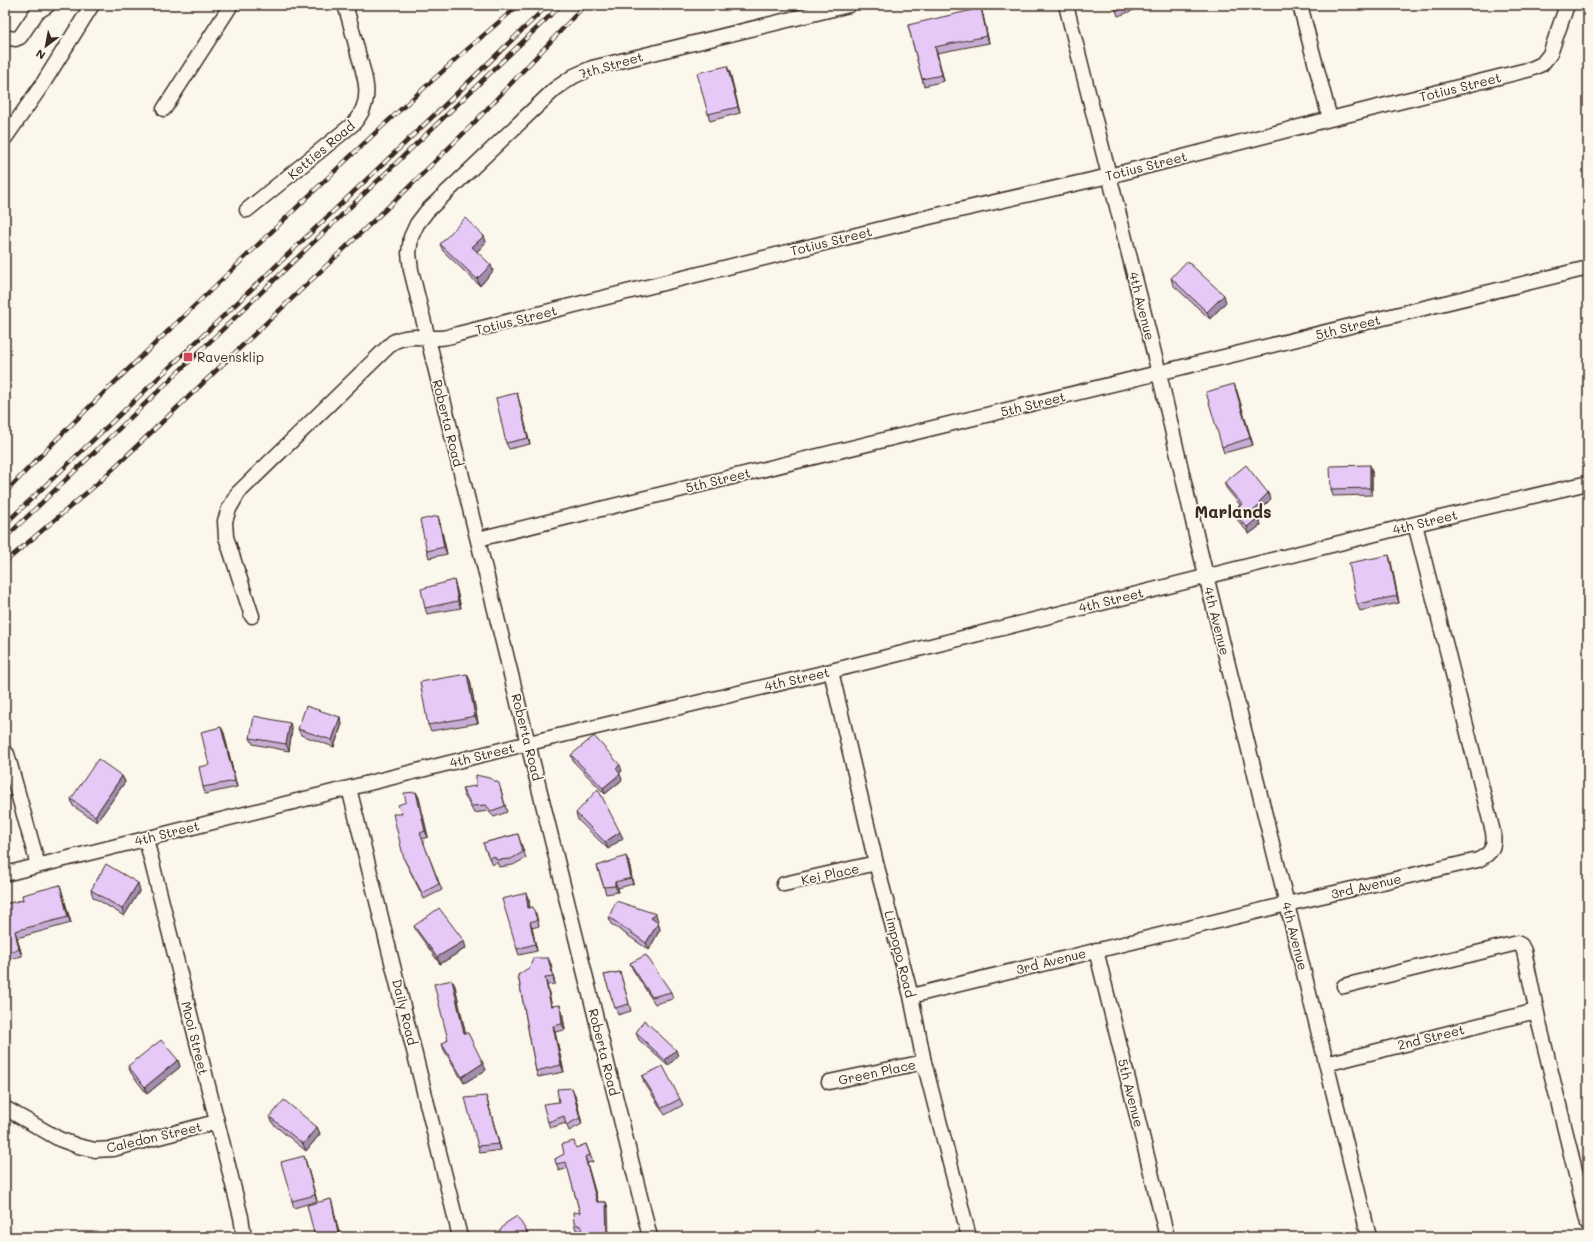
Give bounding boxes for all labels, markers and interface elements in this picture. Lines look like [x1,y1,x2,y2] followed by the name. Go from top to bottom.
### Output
[26,26,66,66] north arrow
[33,46,48,63] text: N
[577,47,645,82] street label: 7th Street
[1417,68,1503,105] street label: Totius Street
[284,117,358,183] street label: Ketties Road
[1103,147,1189,184] street label: Totius Street
[788,222,874,259] street label: Totius Street
[1126,270,1159,342] street label: 4th Avenue
[473,301,559,338] street label: Totius Street
[1314,310,1382,343] street label: 5th Street
[197,348,264,365] place label: Ravensklip
[182,351,194,363] marker: Ravensklip
[429,378,468,468] street label: Roberta Road
[999,387,1067,420] street label: 5th Street
[684,463,752,496] street label: 5th Street
[1194,500,1272,522] district label: Marlands
[1391,505,1459,538] street label: 4th Street
[1077,583,1145,616] street label: 4th Street
[1201,585,1234,657] street label: 4th Avenue
[763,663,831,694] street label: 4th Street
[508,692,547,782] street label: Roberta Road
[448,738,516,771] street label: 4th Street
[133,816,201,849] street label: 4th Street
[799,859,861,888] street label: Kei Place
[1329,869,1403,902] street label: 3rd Avenue
[1279,900,1312,972] street label: 4th Avenue
[881,909,920,999] street label: Limpopo Road
[1014,944,1088,977] street label: 3rd Avenue
[389,977,422,1047] street label: Daily Road
[178,999,213,1077] street label: Mooi Street
[585,1007,624,1097] street label: Roberta Road
[1396,1020,1466,1053] street label: 2nd Street
[837,1055,917,1088] street label: Green Place
[1115,1057,1148,1129] street label: 5th Avenue
[105,1117,204,1156] street label: Caledon Street

